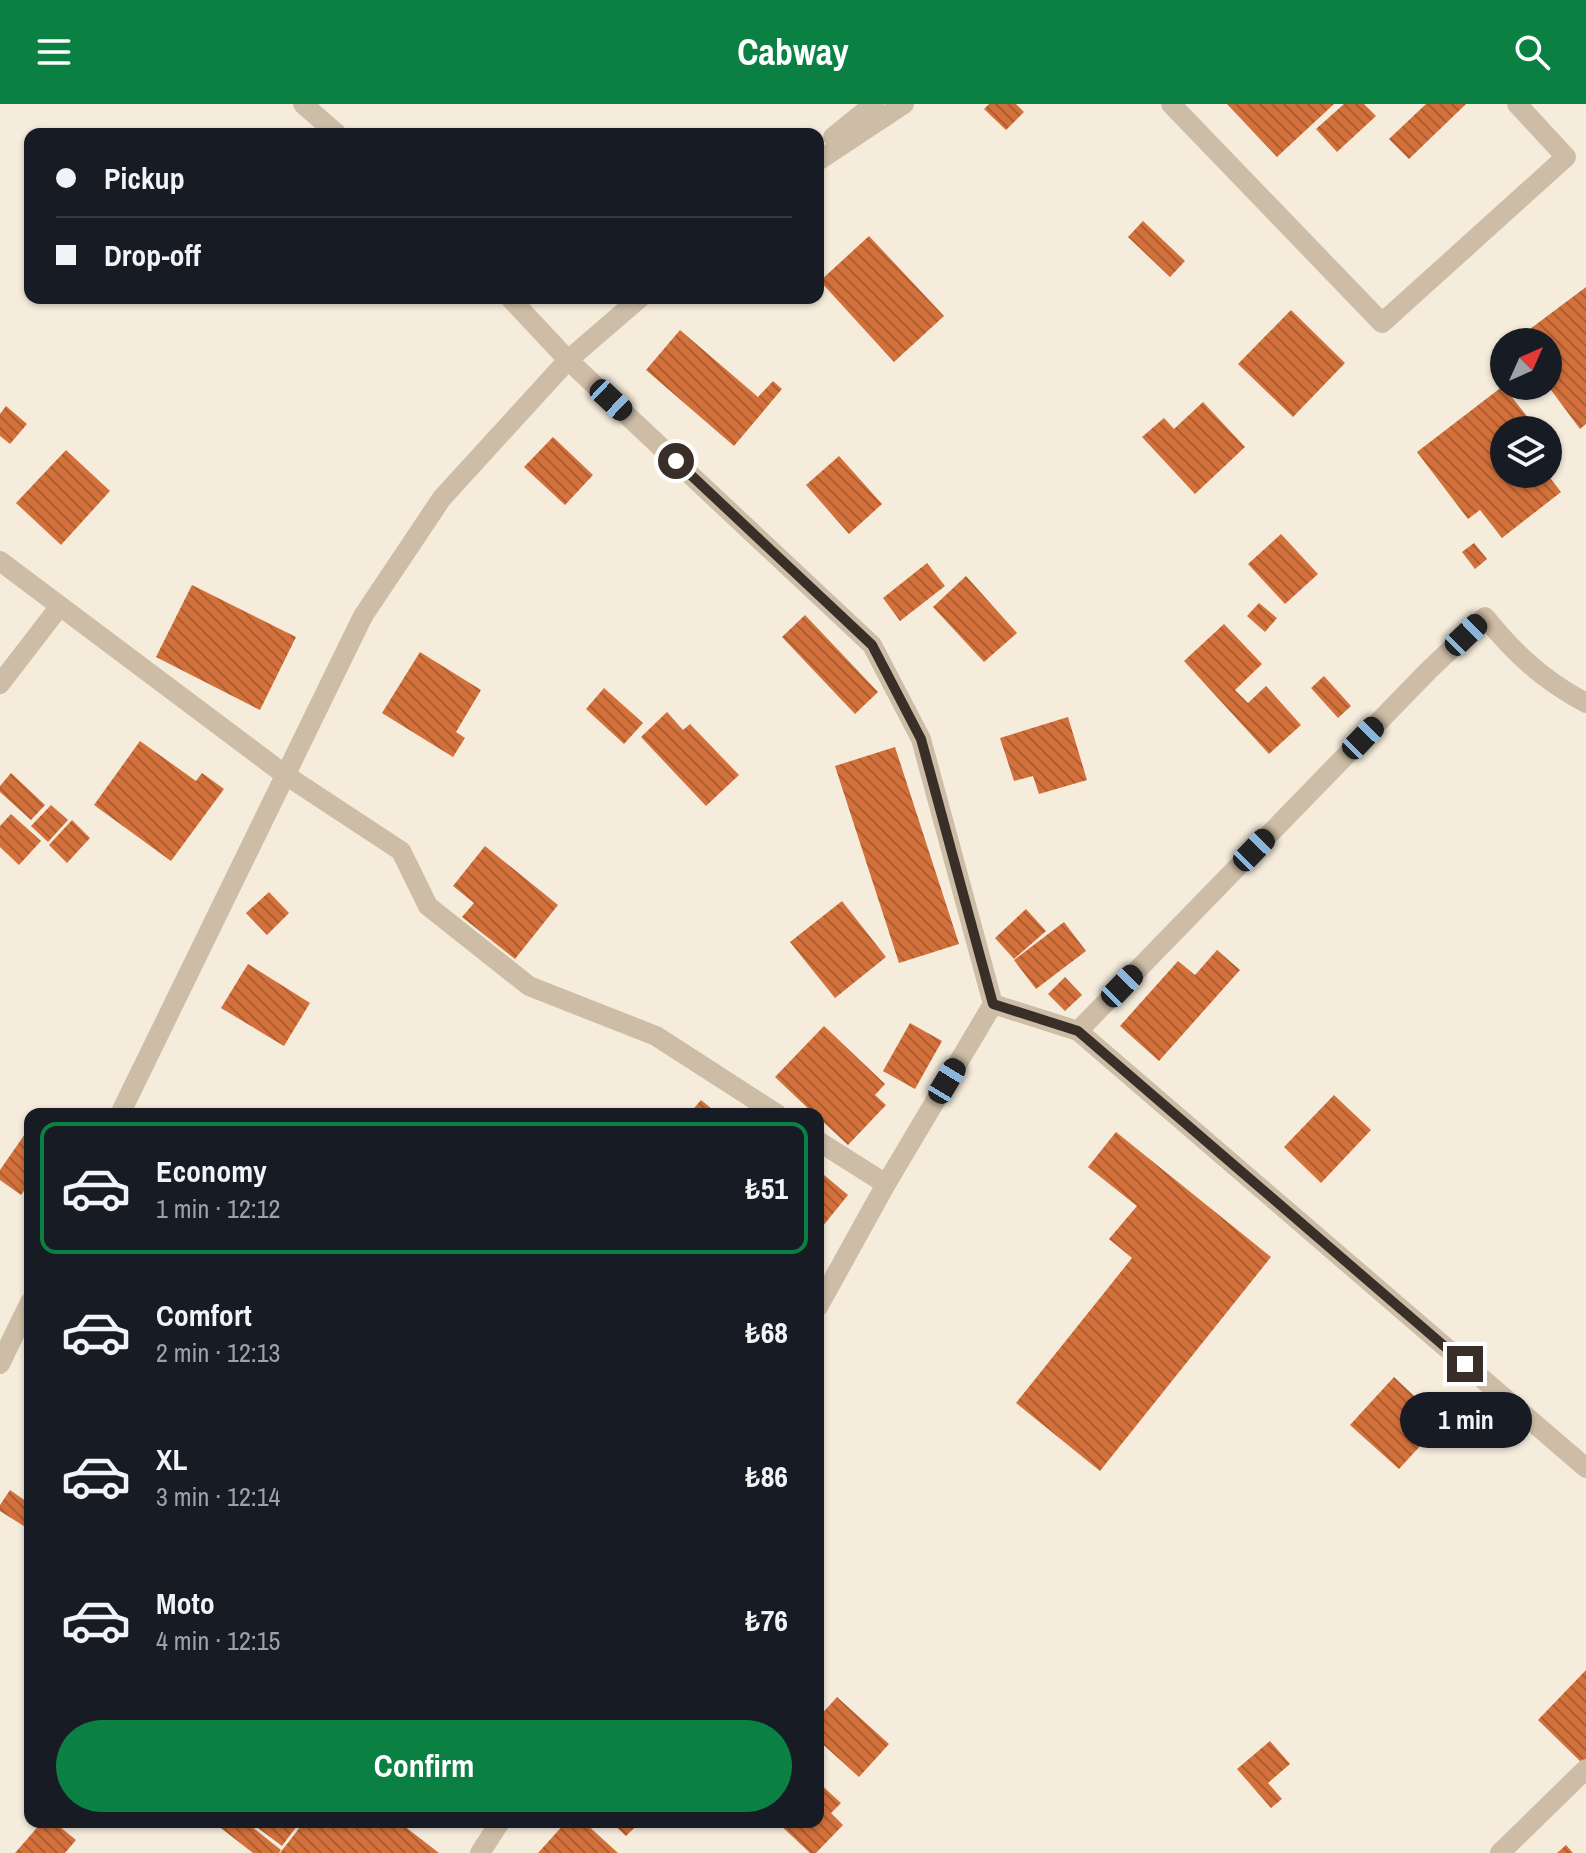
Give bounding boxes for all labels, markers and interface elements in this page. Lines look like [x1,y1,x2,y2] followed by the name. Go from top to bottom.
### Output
[737,28,849,76] text: Cabway
[32,30,76,74] icon: menu
[1510,30,1554,74] icon: search
[104,158,185,198] text: Pickup
[104,235,201,275] text: Drop-off
[1490,328,1562,400] north arrow
[1490,328,1562,488] map controls
[585,375,637,425] car
[1490,416,1562,488] button: layers
[658,443,694,479] route start
[1440,610,1492,660] car
[1338,712,1388,764] car
[1229,824,1279,876] car
[1097,960,1147,1012] car
[924,1054,970,1108] car
[156,1151,267,1191] text: Economy
[60,1152,132,1224] icon: car
[746,1168,788,1208] text: ₺51
[156,1191,280,1226] text: 1 min · 12:12
[156,1295,252,1335] text: Comfort
[60,1296,132,1368] icon: car
[746,1312,788,1352] text: ₺68
[156,1335,280,1370] text: 2 min · 12:13
[1447,1346,1483,1382] route end
[1399,1392,1531,1448] callout: 1 min
[1438,1402,1494,1437] text: 1 min
[156,1439,187,1479] text: XL
[60,1440,132,1512] icon: car
[746,1456,788,1496] text: ₺86
[156,1479,280,1514] text: 3 min · 12:14
[156,1583,215,1623] text: Moto
[60,1584,132,1656] icon: car
[746,1600,788,1640] text: ₺76
[156,1623,280,1658] text: 4 min · 12:15
[56,1720,792,1812] button: Confirm

